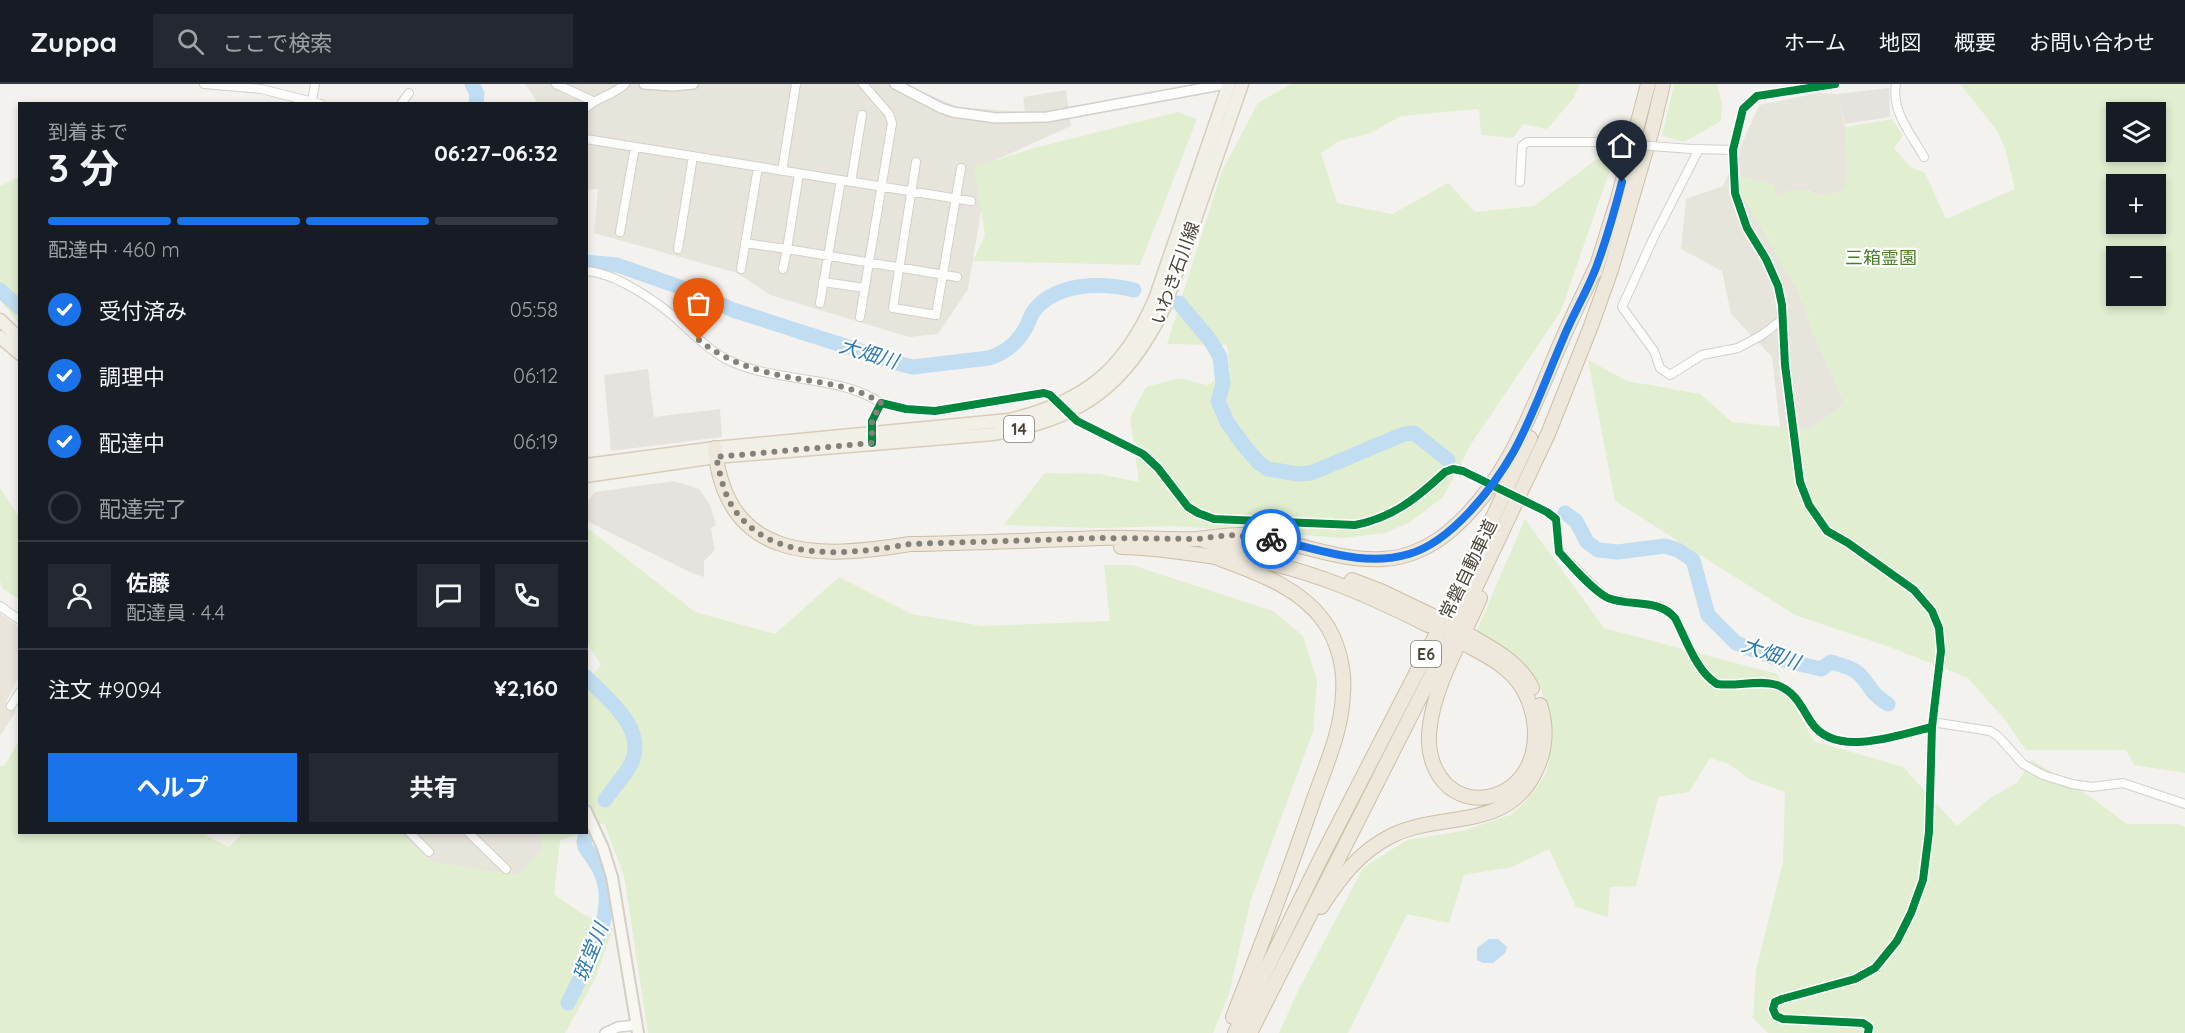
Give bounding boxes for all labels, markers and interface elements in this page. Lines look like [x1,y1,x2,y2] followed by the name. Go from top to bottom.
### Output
[153,14,573,68] search box
[30,24,117,59] text: Zuppa
[174,25,207,58] icon: search
[222,29,332,57] text: ここで検索
[1784,29,1846,55] text: ホーム
[1879,29,1921,55] text: 地図
[1954,29,1996,55] text: 概要
[2029,29,2155,55] text: お問い合わせ
[2106,102,2166,306] map controls
[2106,102,2166,162] button: layers
[48,119,128,144] text: 到着まで
[1596,120,1647,182] pin
[1605,129,1638,162] icon: home
[434,139,558,167] text: 06:27–06:32
[48,143,119,192] text: 3 分
[2106,174,2166,234] button: +
[1146,218,1204,328] street label: いわき石川線
[48,237,180,262] text: 配達中 · 460 m
[1845,246,1917,269] park label: 三箱霊園
[2106,246,2166,306] button: −
[673,278,724,340] pin
[682,287,715,320] icon: bag
[48,293,81,326] icon: check
[99,297,187,325] text: 受付済み
[510,297,558,322] text: 05:58
[837,332,903,374] water label: 大畑川
[48,359,81,392] icon: check
[99,363,165,391] text: 調理中
[513,363,558,388] text: 06:12
[1004,416,1034,442] road number: 14
[48,425,81,458] icon: check
[99,429,165,457] text: 配達中
[513,429,558,454] text: 06:19
[99,495,187,523] text: 配達完了
[1241,509,1301,569] courier
[1434,515,1502,623] street label: 常磐自動車道
[1255,523,1288,556] icon: bike
[48,564,111,627] button: person
[417,564,480,627] button: chat
[495,564,558,627] button: phone
[126,569,170,597] text: 佐藤
[126,600,225,625] text: 配達員 · 4.4
[1739,631,1805,675] water label: 大畑川
[1411,641,1441,667] road number: E6
[494,674,558,702] text: ¥2,160
[48,676,162,704] text: 注文 #9094
[48,753,297,822] button: ヘルプ
[309,753,558,822] button: 共有
[567,918,614,984] water label: 斑堂川

